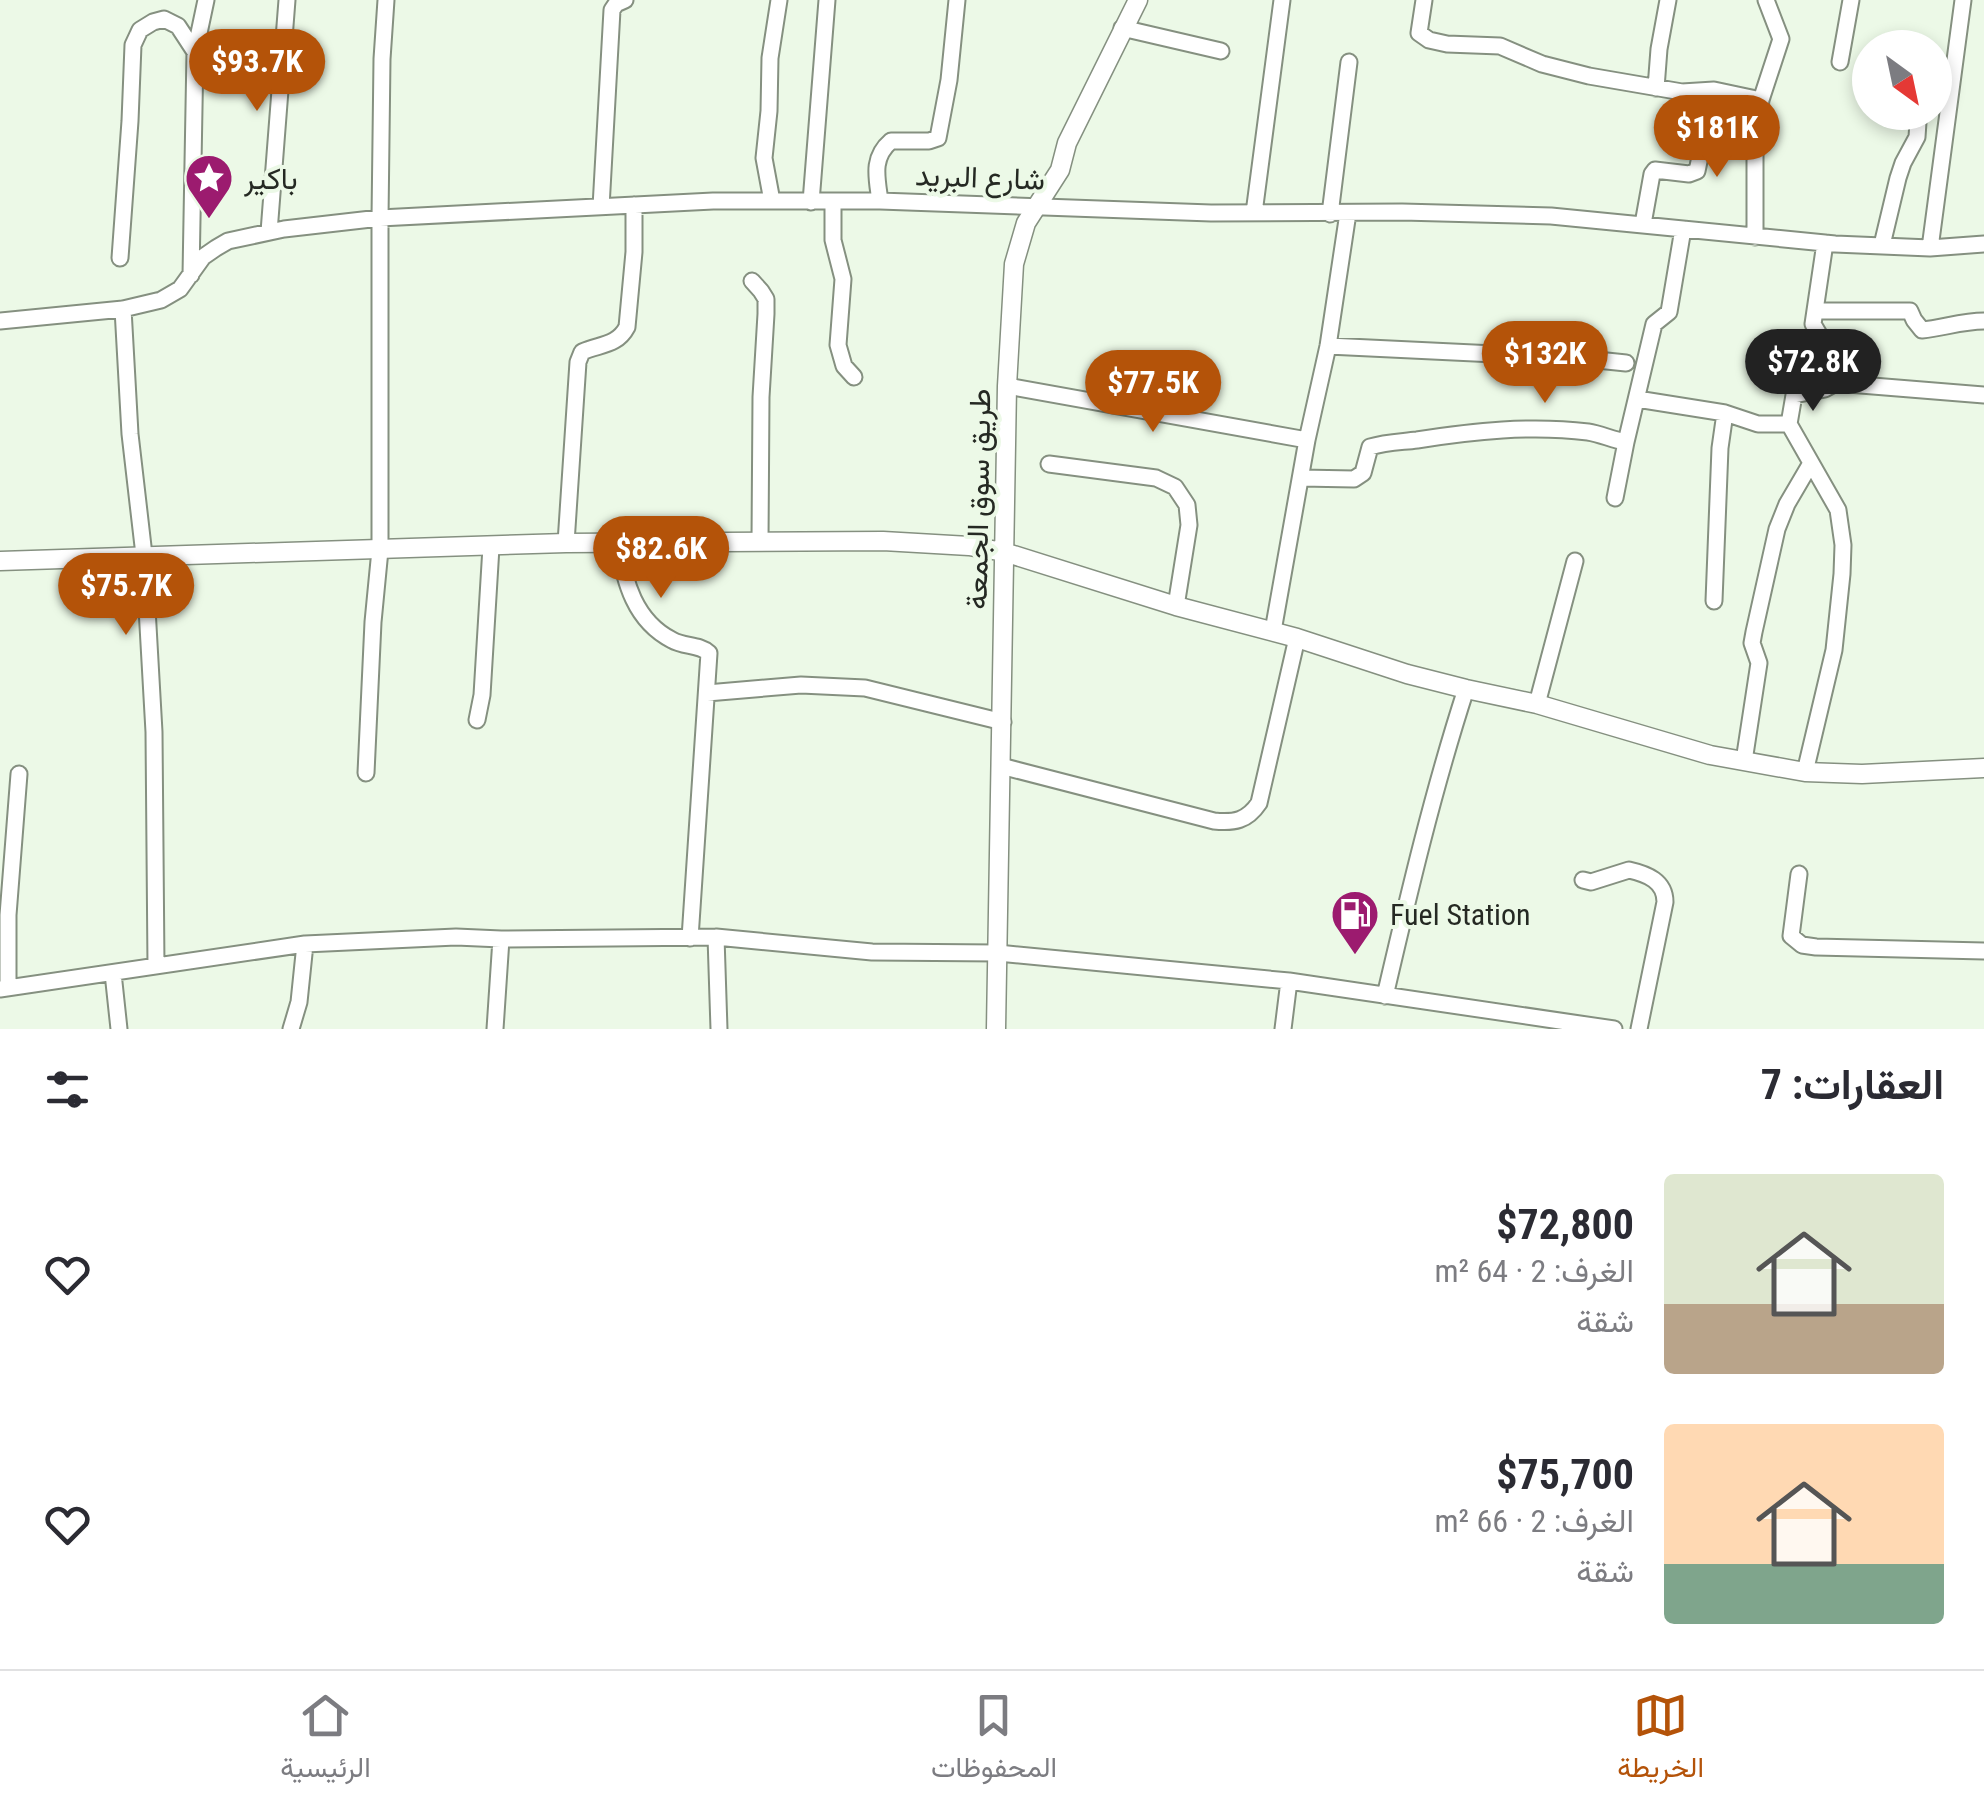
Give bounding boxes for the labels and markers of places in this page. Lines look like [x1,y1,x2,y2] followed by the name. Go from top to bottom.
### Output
[176,29,338,114] pin: $93.7K
[1647,95,1787,180] pin: $181K
[183,152,235,220] place icon: باكير
[243,161,298,197] place label: باكير
[1475,321,1615,406] pin: $132K
[1732,329,1894,414] pin: $72.8K
[1072,350,1234,435] pin: $77.5K
[580,516,742,601] pin: $82.6K
[45,553,207,638] pin: $75.7K
[1329,888,1381,956] fuel station icon: Fuel Station
[1390,897,1531,932] place label: Fuel Station

